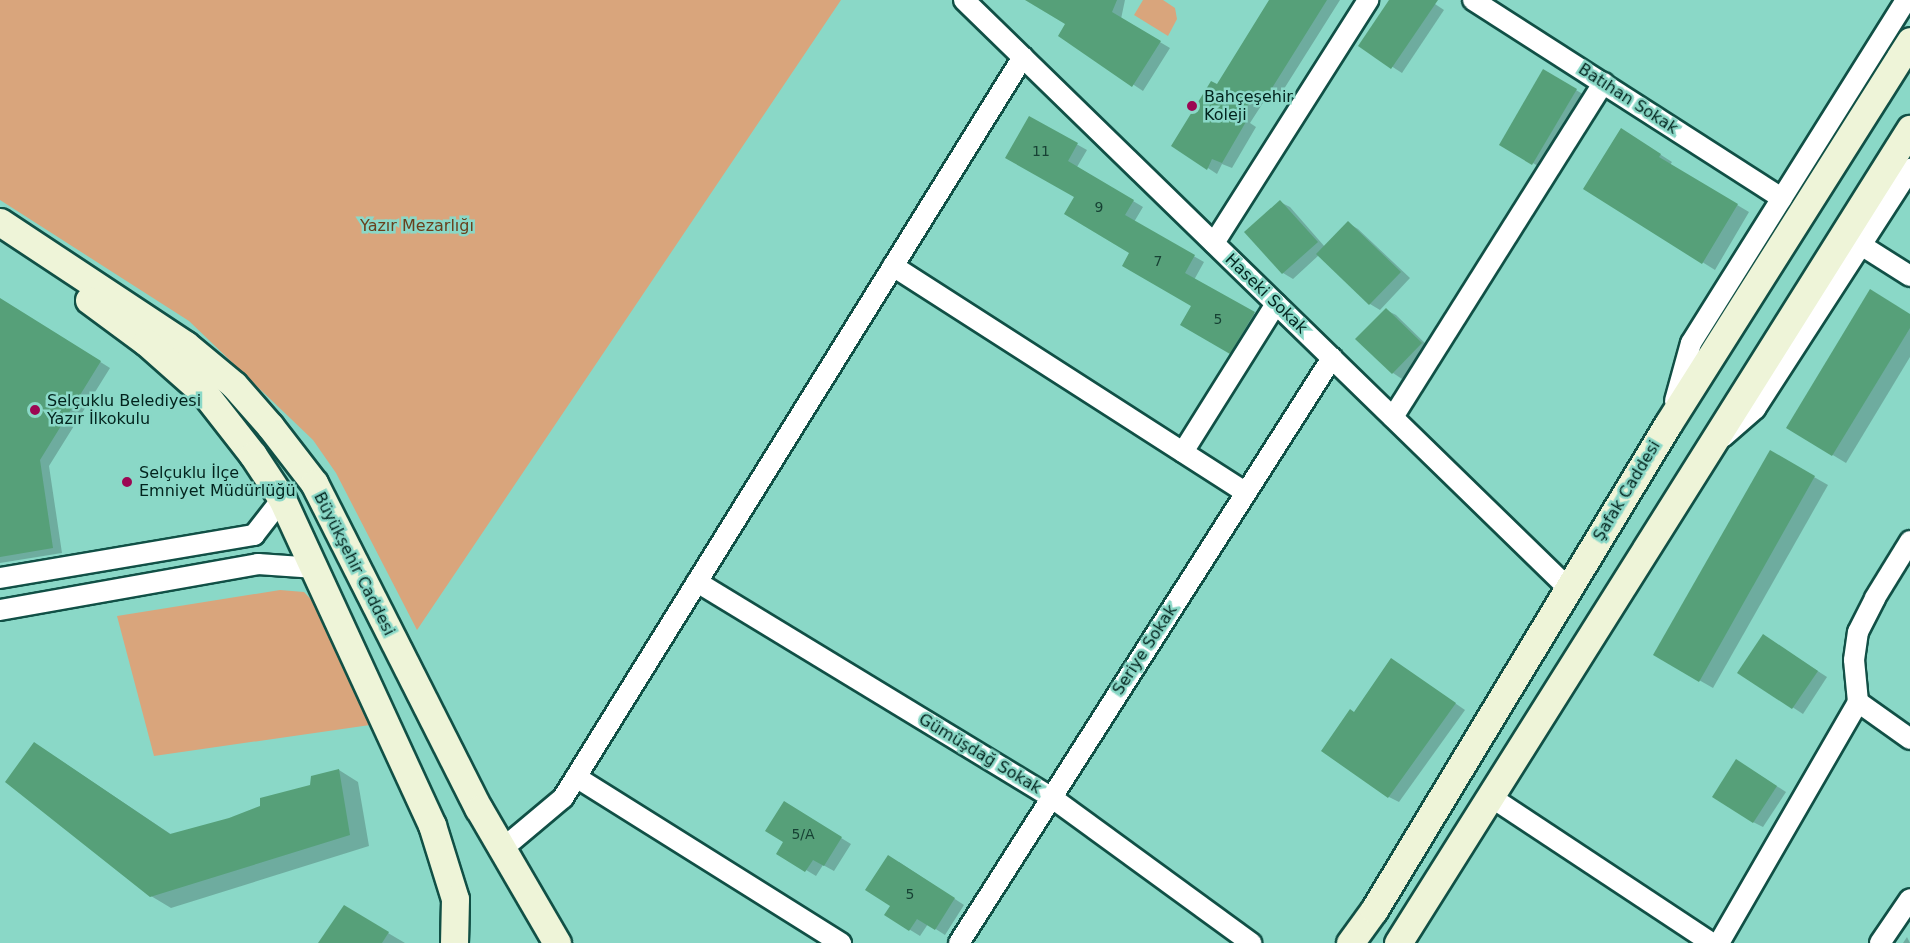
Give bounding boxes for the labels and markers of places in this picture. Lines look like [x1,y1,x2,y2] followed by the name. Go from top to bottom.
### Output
[1204,87,1293,125] place label: Bahçeşehir Koleji
[1185,99,1199,113] marker: Bahçeşehir Koleji
[47,391,201,429] place label: Selçuklu Belediyesi Yazır İlkokulu
[28,403,42,417] marker: Selçuklu Belediyesi Yazır İlkokulu
[139,463,296,501] place label: Selçuklu İlçe Emniyet Müdürlüğü
[120,475,134,489] marker: Selçuklu İlçe Emniyet Müdürlüğü

